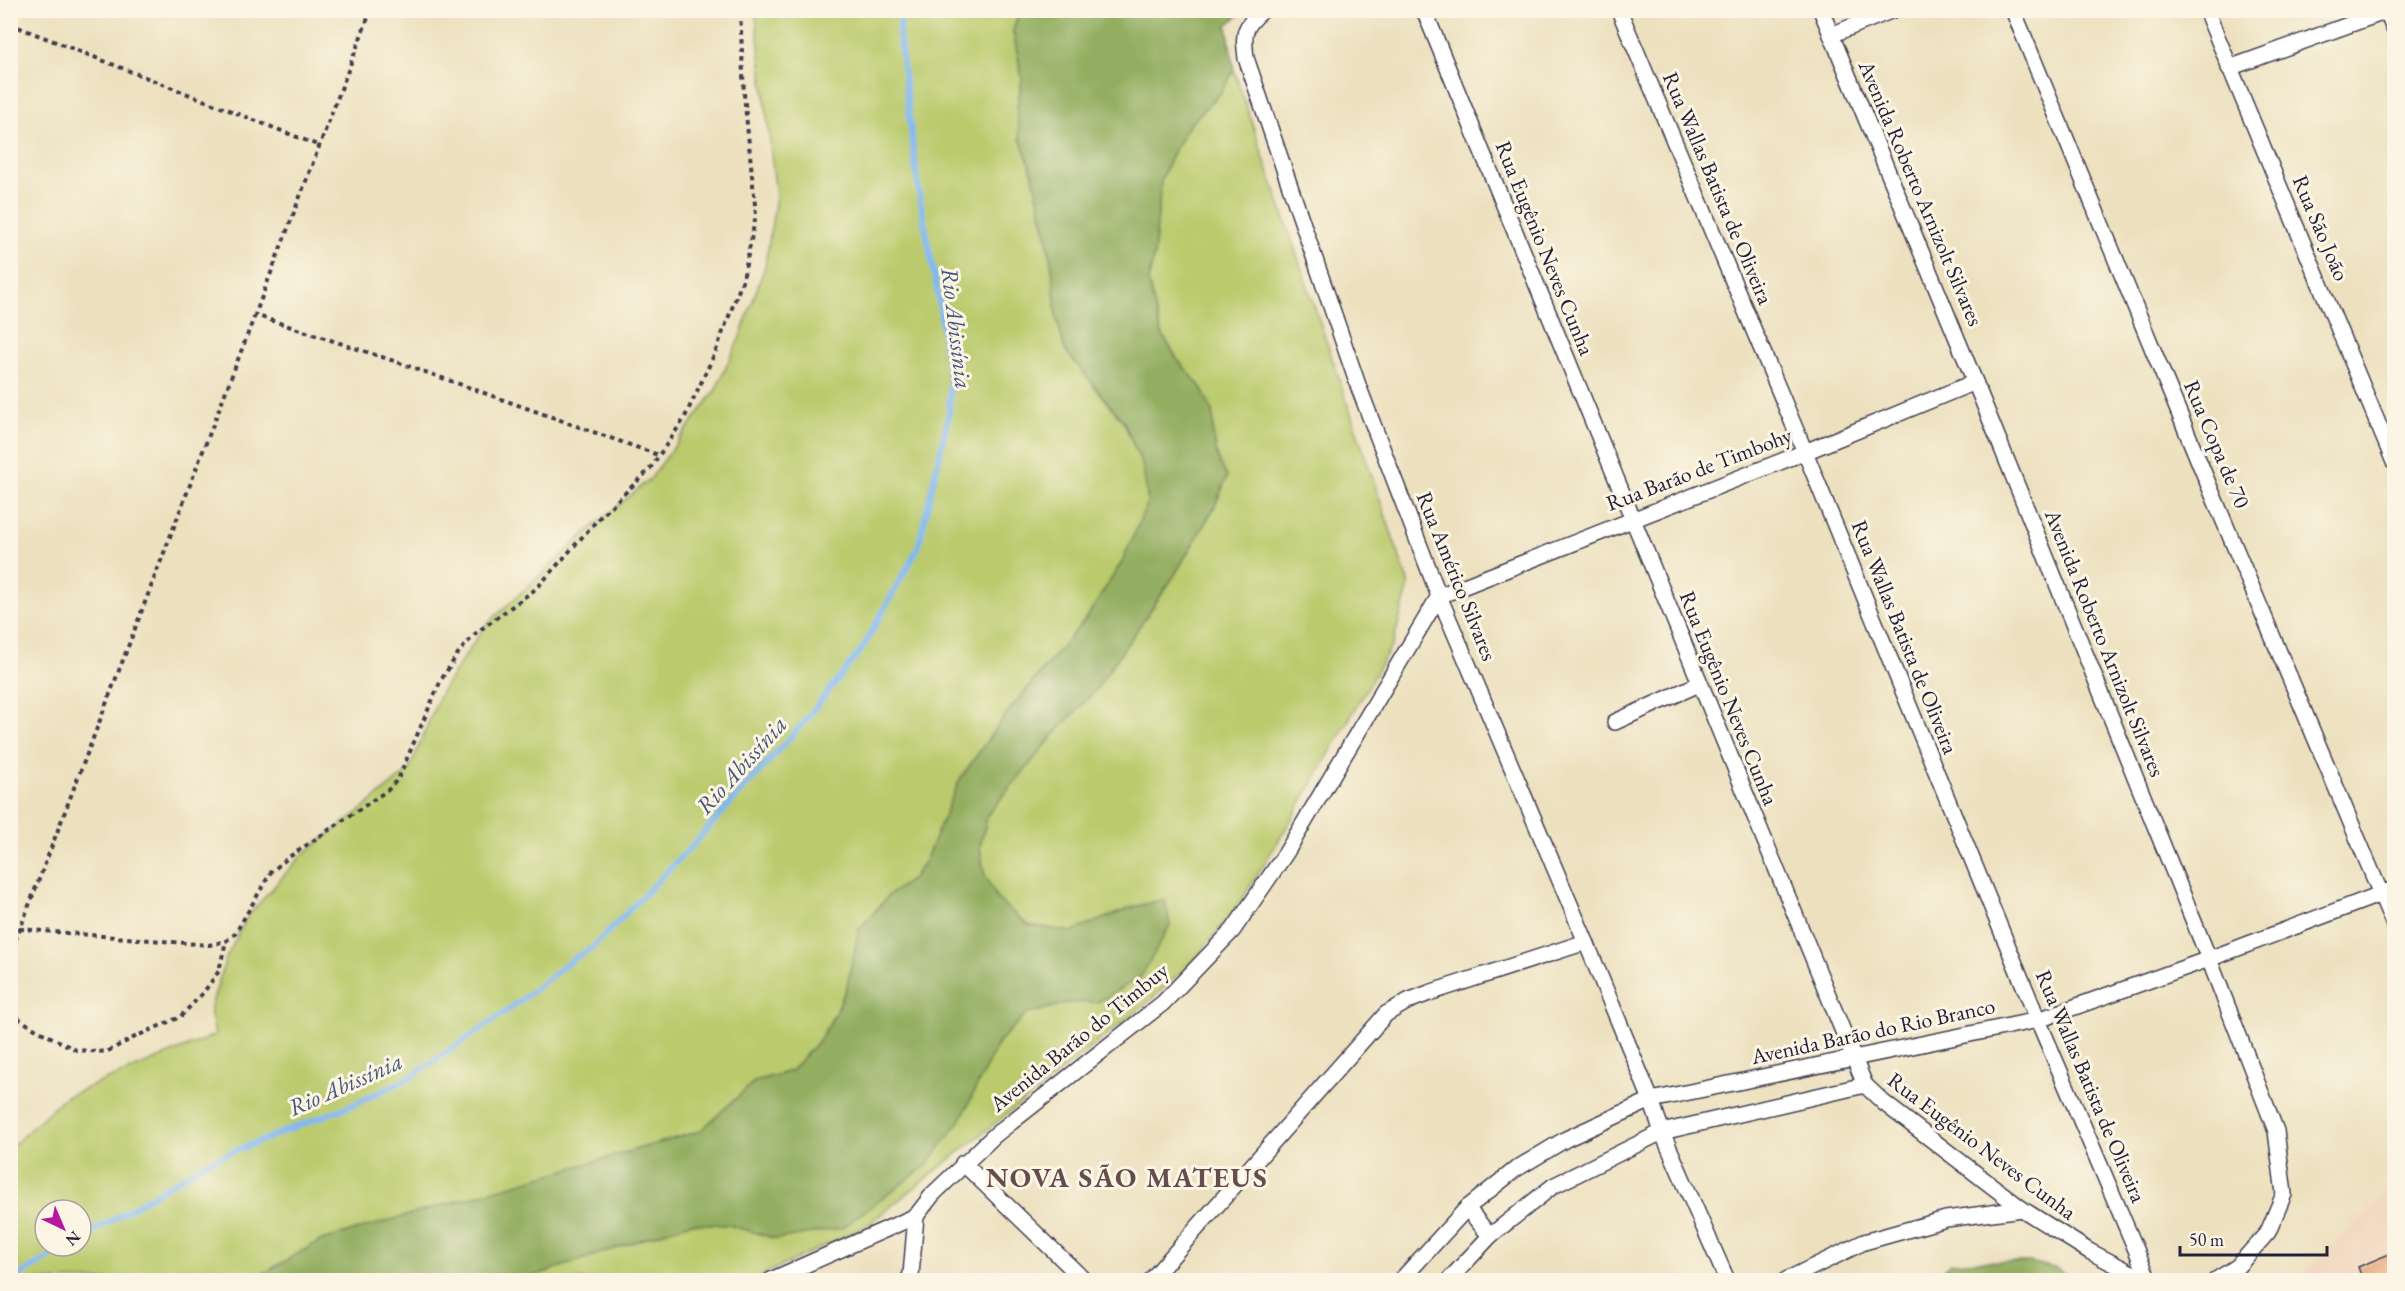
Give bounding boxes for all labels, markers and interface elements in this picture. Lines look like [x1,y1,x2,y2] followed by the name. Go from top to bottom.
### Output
[1851,55,1990,330] street label: Avenida Roberto Arnizolt Silvares
[1656,67,1780,309] street label: Rua Wallas Batista de Oliveira
[1489,136,1601,360] street label: Rua Eugênio Neves Cunha
[2286,171,2356,285] street label: Rua São João
[934,266,980,390] water label: Rio Abissínia
[2177,376,2257,513] street label: Rua Copa de 70
[1602,420,1796,518] street label: Rua Barão de Timbohy
[1410,487,1504,665] street label: Rua Américo Silvares
[2038,504,2172,781] street label: Avenida Roberto Arnizolt Silvares
[1845,516,1965,759] street label: Rua Wallas Batista de Oliveira
[1673,586,1785,810] street label: Rua Eugênio Neves Cunha
[689,709,793,821] water label: Rio Abissínia
[983,956,1175,1119] street label: Avenida Barão do Timbuy
[2029,965,2153,1207] street label: Rua Wallas Batista de Oliveira
[1747,991,1998,1071] street label: Avenida Barão do Rio Branco
[283,1045,407,1123] water label: Rio Abissínia
[1882,1066,2082,1227] street label: Rua Eugênio Neves Cunha
[986,1159,1268,1195] district label: NOVA SÃO MATEUS
[33,1198,93,1258] north arrow
[2180,1219,2327,1257] scale bar
[61,1226,85,1251] text: N
[2189,1228,2224,1251] text: 50 m

